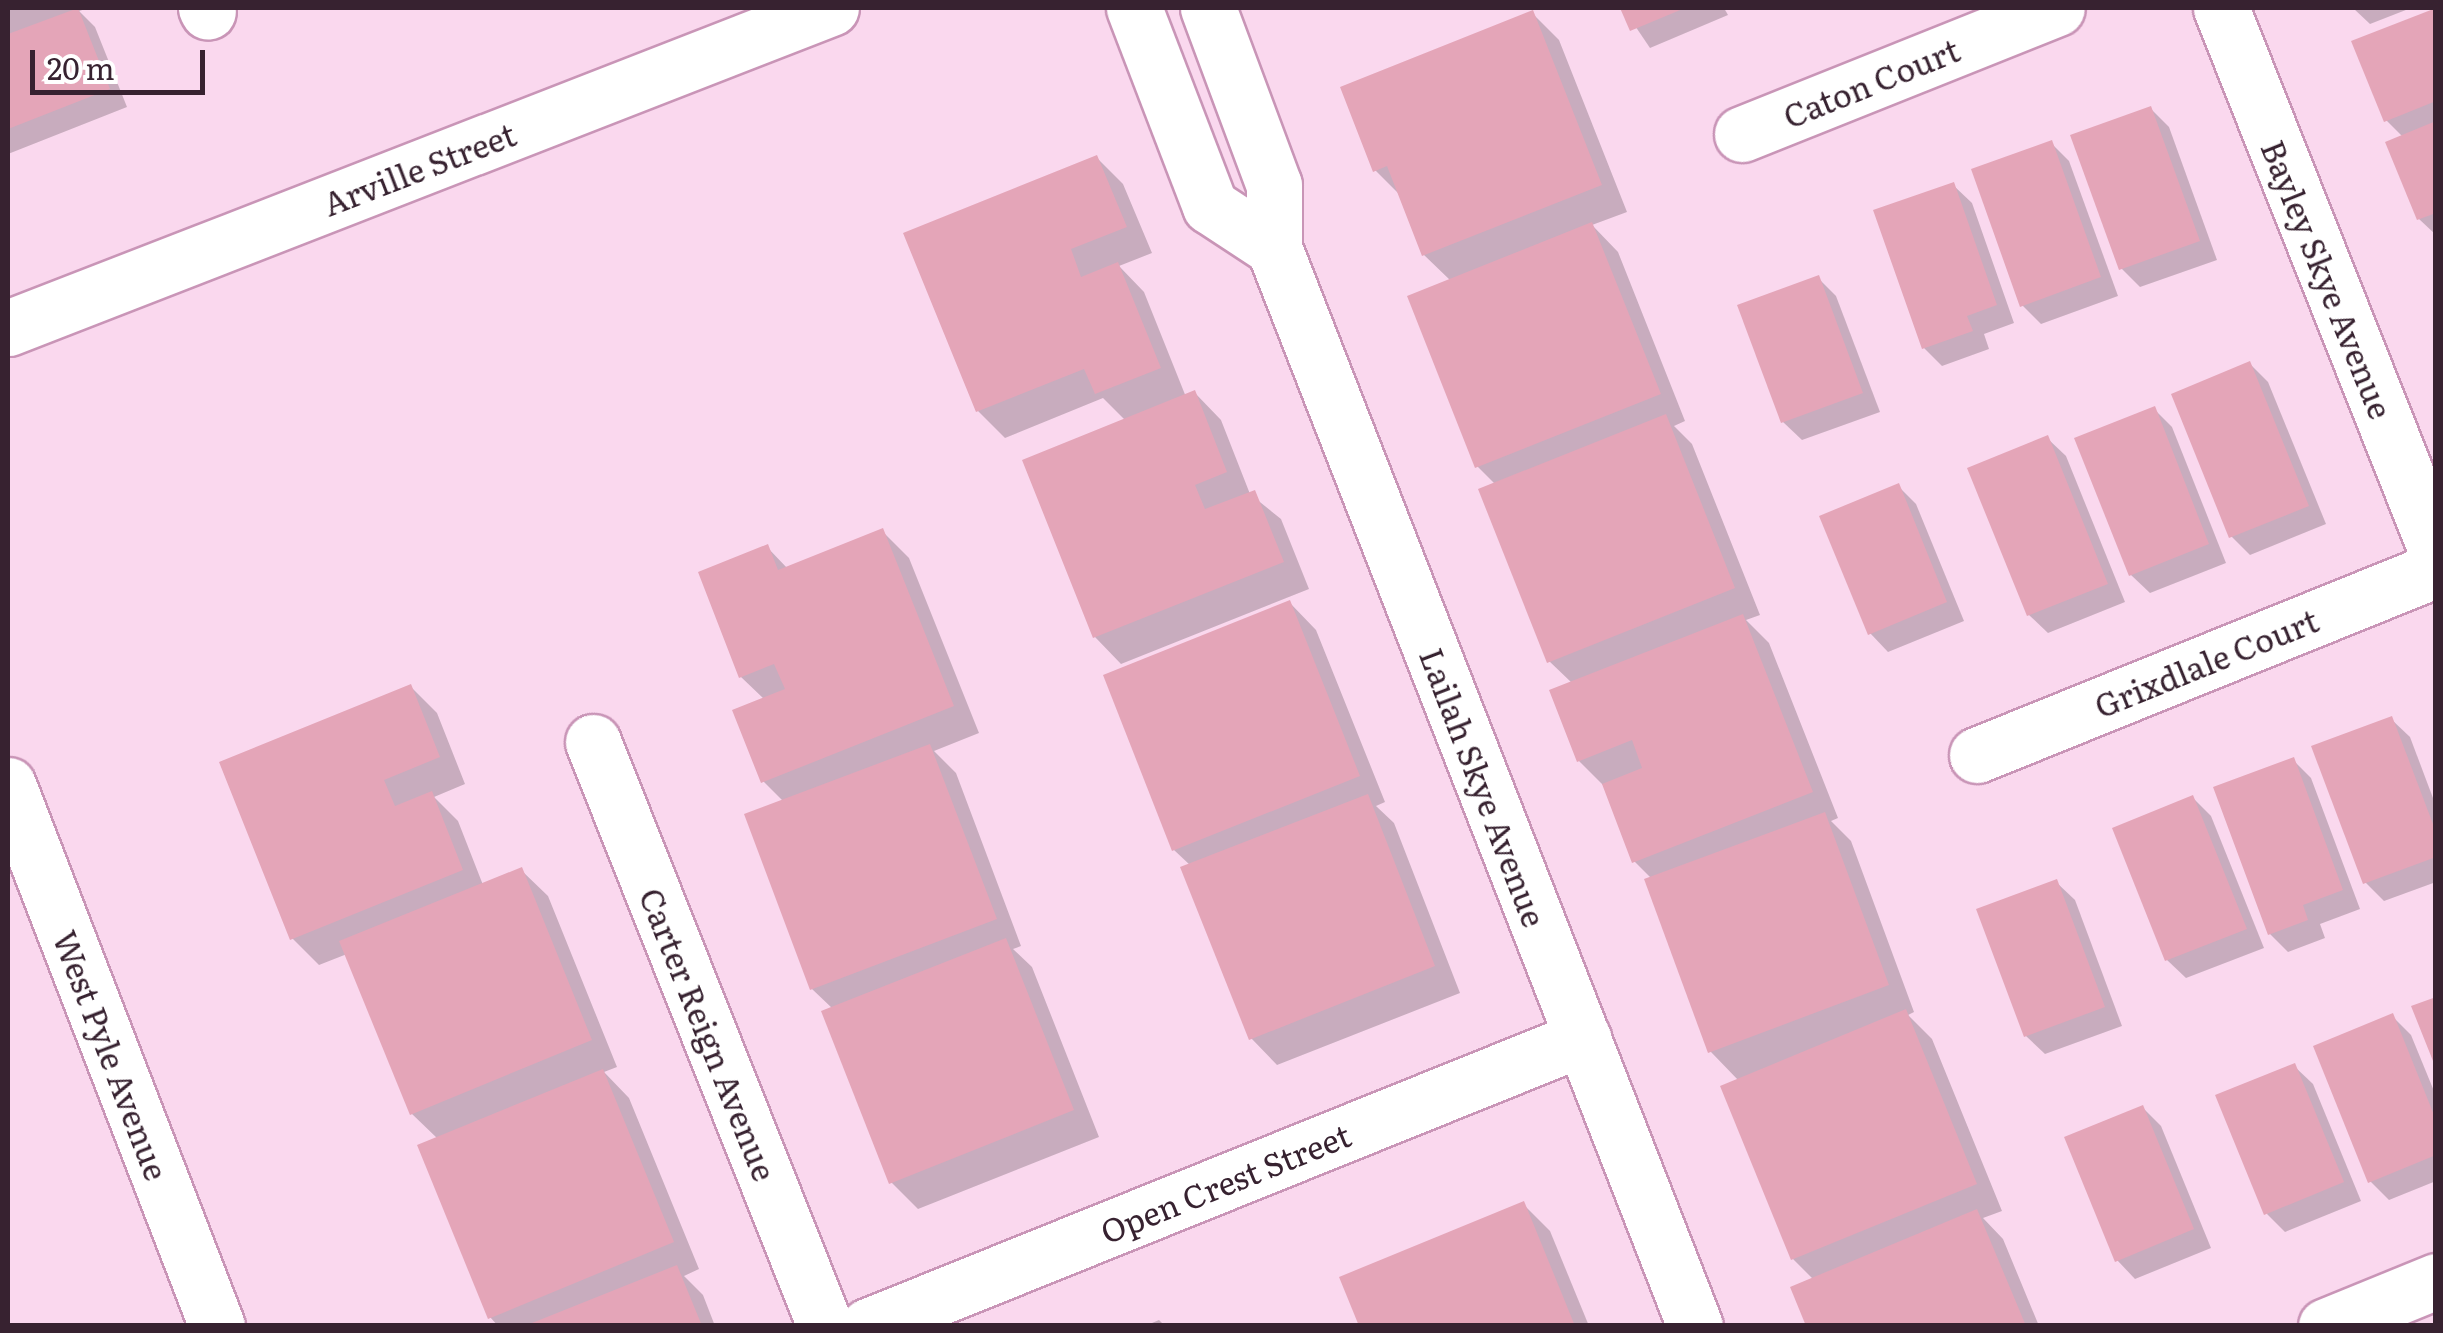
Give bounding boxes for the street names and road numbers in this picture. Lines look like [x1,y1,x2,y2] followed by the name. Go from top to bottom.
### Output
[1777,29,1965,135] street label: Caton Court
[317,114,521,222] street label: Arville Street
[2255,134,2401,424] street label: Bayley Skye Avenue
[2089,600,2323,724] street label: Grixdlale Court
[1413,642,1555,932] street label: Lailah Skye Avenue
[633,882,785,1186] street label: Carter Reign Avenue
[47,925,177,1185] street label: West Pyle Avenue
[1094,1114,1356,1250] street label: Open Crest Street

